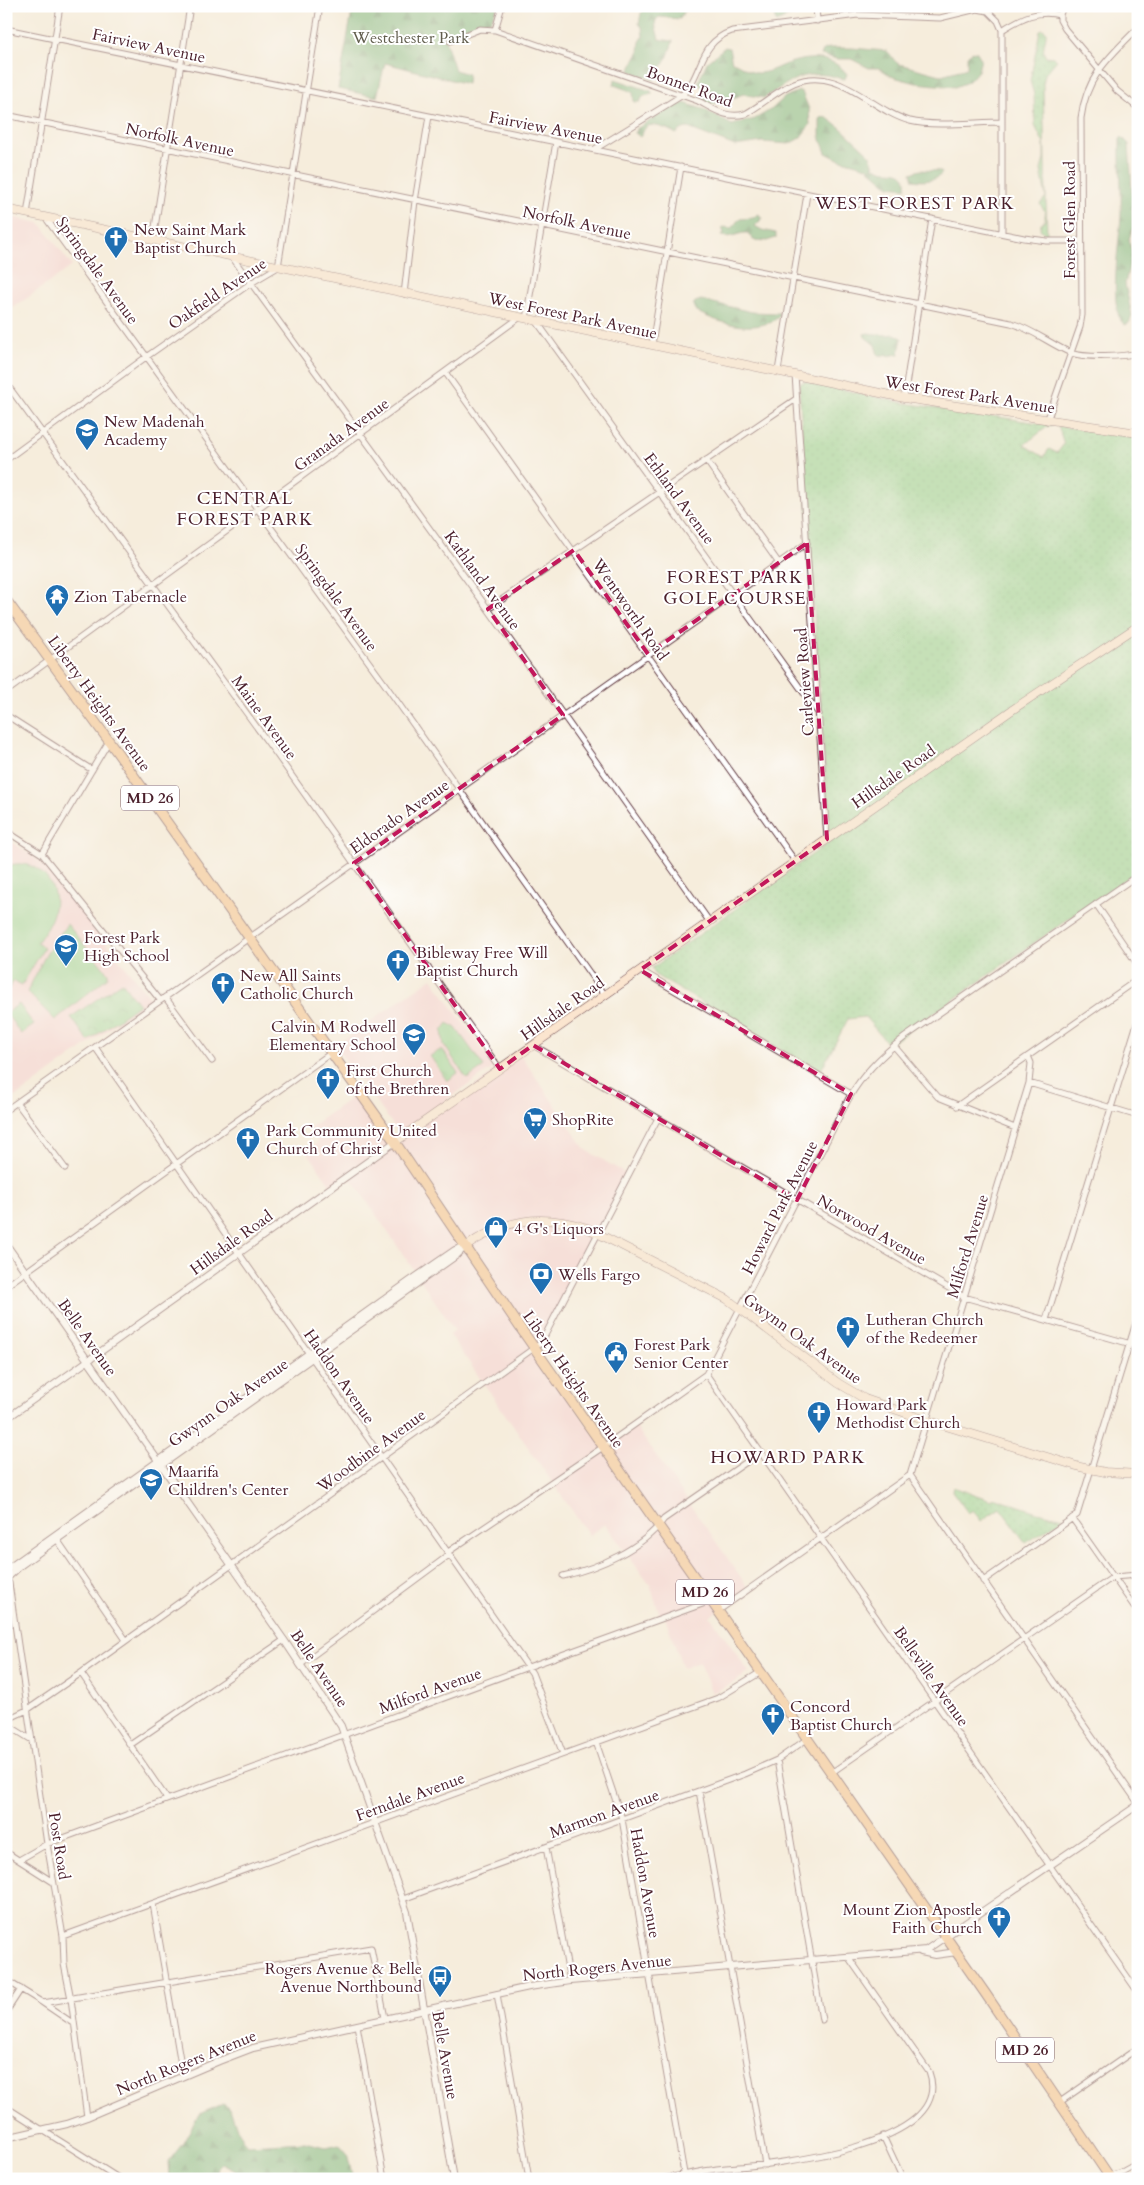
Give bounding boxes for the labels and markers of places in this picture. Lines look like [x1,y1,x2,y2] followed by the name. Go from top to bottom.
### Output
[134,219,247,259] place label: New Saint Mark Baptist Church
[103,225,129,259] church icon: New Saint Mark Baptist Church
[104,411,205,451] place label: New Madenah Academy
[74,417,100,451] school or university icon: New Madenah Academy
[44,583,70,617] temple icon: Zion Tabernacle
[74,586,187,608] place label: Zion Tabernacle
[84,927,169,967] place label: Forest Park High School
[53,933,79,967] school or university icon: Forest Park High School
[416,942,548,982] place label: Bibleway Free Will Baptist Church
[385,948,411,982] church icon: Bibleway Free Will Baptist Church
[240,965,354,1005] place label: New All Saints Catholic Church
[210,971,236,1005] church icon: New All Saints Catholic Church
[269,1016,396,1056] place label: Calvin M Rodwell Elementary School
[401,1022,427,1056] school or university icon: Calvin M Rodwell Elementary School
[346,1060,449,1100] place label: First Church of the Brethren
[315,1066,341,1100] church icon: First Church of the Brethren
[522,1106,548,1140] supermarket icon: ShopRite
[552,1109,614,1131] place label: ShopRite
[266,1120,437,1160] place label: Park Community United Church of Christ
[235,1126,261,1160] church icon: Park Community United Church of Christ
[483,1215,509,1249] shop icon: 4 G's Liquors
[514,1218,604,1240] place label: 4 G's Liquors
[528,1261,554,1295] bank icon: Wells Fargo
[557,1264,641,1286] place label: Wells Fargo
[866,1309,984,1349] place label: Lutheran Church of the Redeemer
[835,1315,861,1349] church icon: Lutheran Church of the Redeemer
[634,1334,729,1374] place label: Forest Park Senior Center
[603,1340,629,1374] public building icon: Forest Park Senior Center
[836,1394,960,1434] place label: Howard Park Methodist Church
[806,1400,832,1434] church icon: Howard Park Methodist Church
[168,1461,288,1501] place label: Maarifa Children's Center
[138,1467,164,1501] school or university icon: Maarifa Children's Center
[790,1696,892,1736] place label: Concord Baptist Church
[760,1702,786,1736] church icon: Concord Baptist Church
[843,1899,982,1939] place label: Mount Zion Apostle Faith Church
[986,1905,1012,1939] church icon: Mount Zion Apostle Faith Church
[265,1958,422,1998] place label: Rogers Avenue & Belle Avenue Northbound
[427,1964,453,1998] bus stop icon: Rogers Avenue & Belle Avenue Northbound

